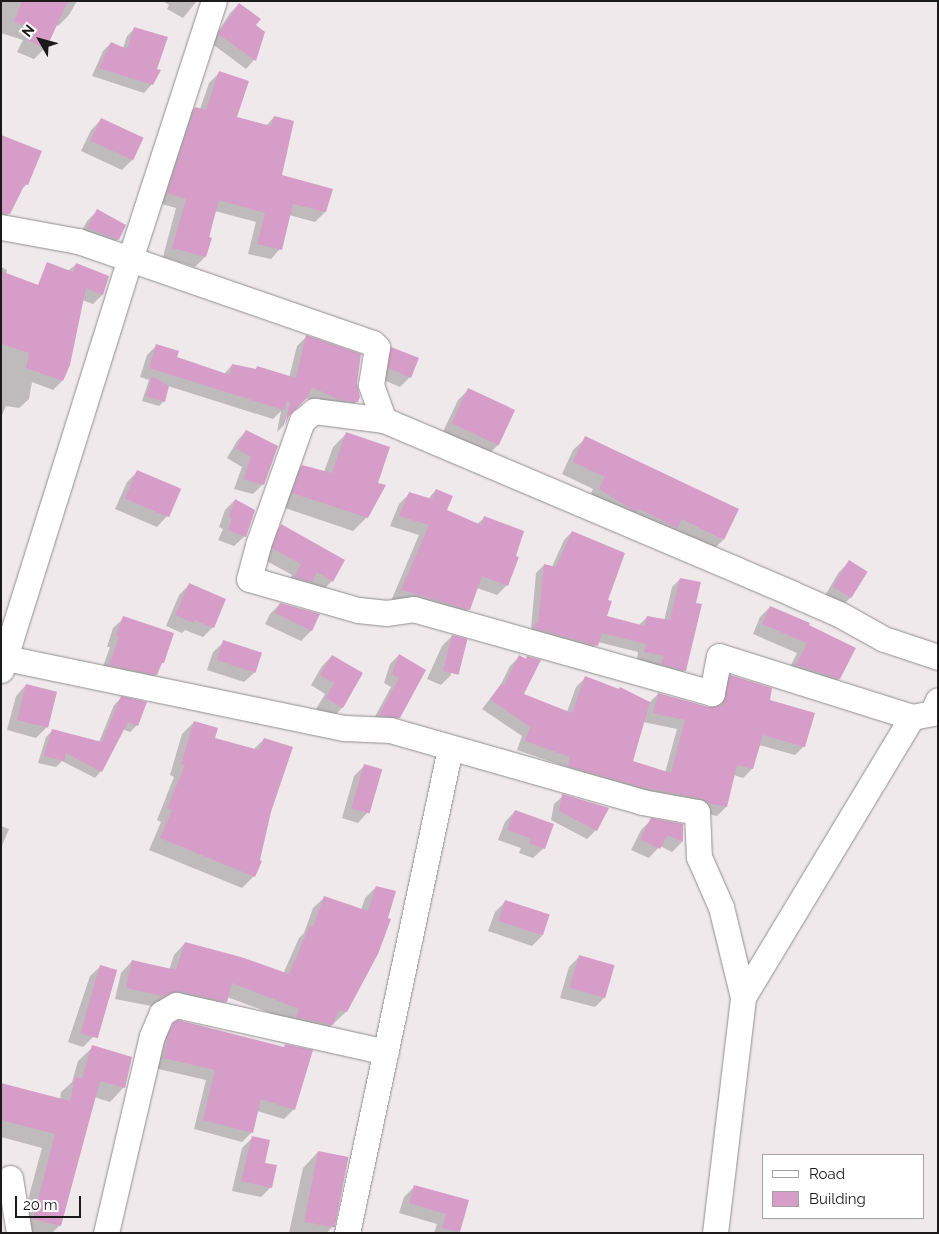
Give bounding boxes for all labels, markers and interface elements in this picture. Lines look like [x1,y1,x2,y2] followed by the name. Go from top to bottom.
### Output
[15,15,65,65] north arrow
[19,22,38,40] text: N
[762,1154,924,1219] legend
[809,1165,845,1183] text: Road
[18,1186,84,1218] scale bar
[809,1190,866,1208] text: Building
[23,1196,58,1214] text: 20 m

